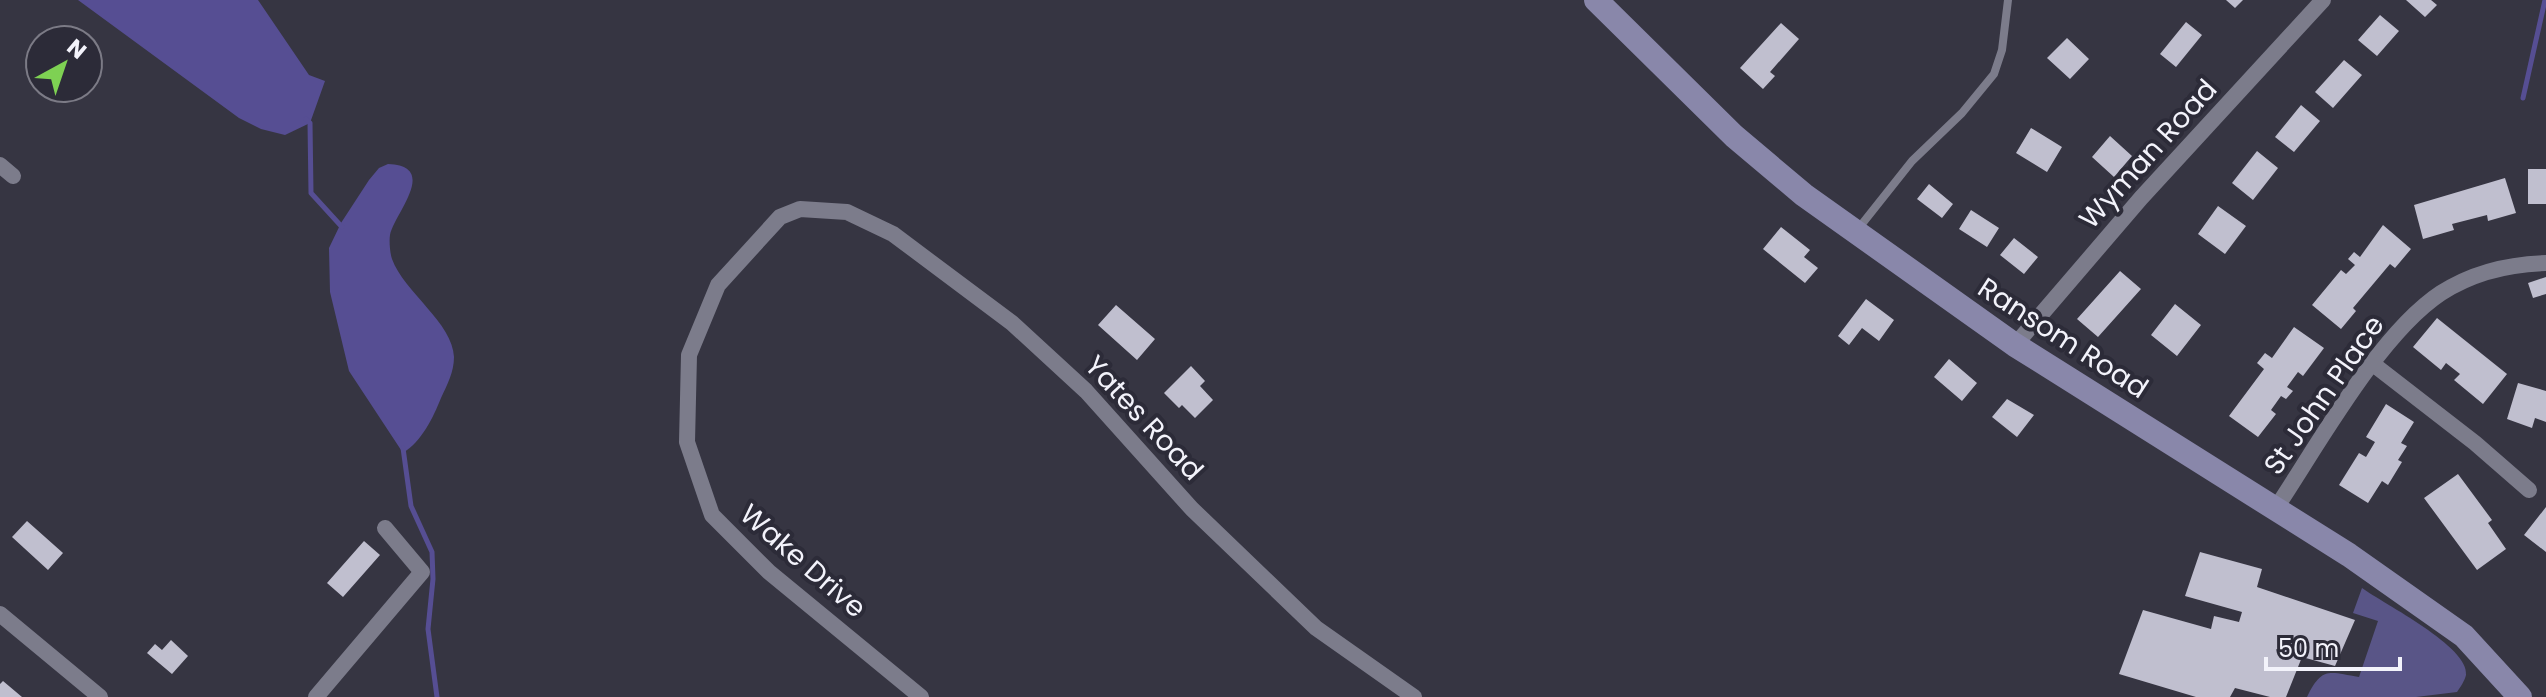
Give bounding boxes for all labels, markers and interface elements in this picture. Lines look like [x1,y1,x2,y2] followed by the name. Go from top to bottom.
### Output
[24,24,104,104] north arrow
[60,32,93,66] text: N
[2070,71,2226,237] street label: Wyman Road
[1970,268,2156,408] street label: Ransom Road
[2255,307,2393,483] street label: St John Place
[1076,347,1212,489] street label: Yates Road
[731,495,875,627] street label: Wake Drive
[2266,621,2400,671] scale bar
[2278,632,2339,665] text: 50 m

